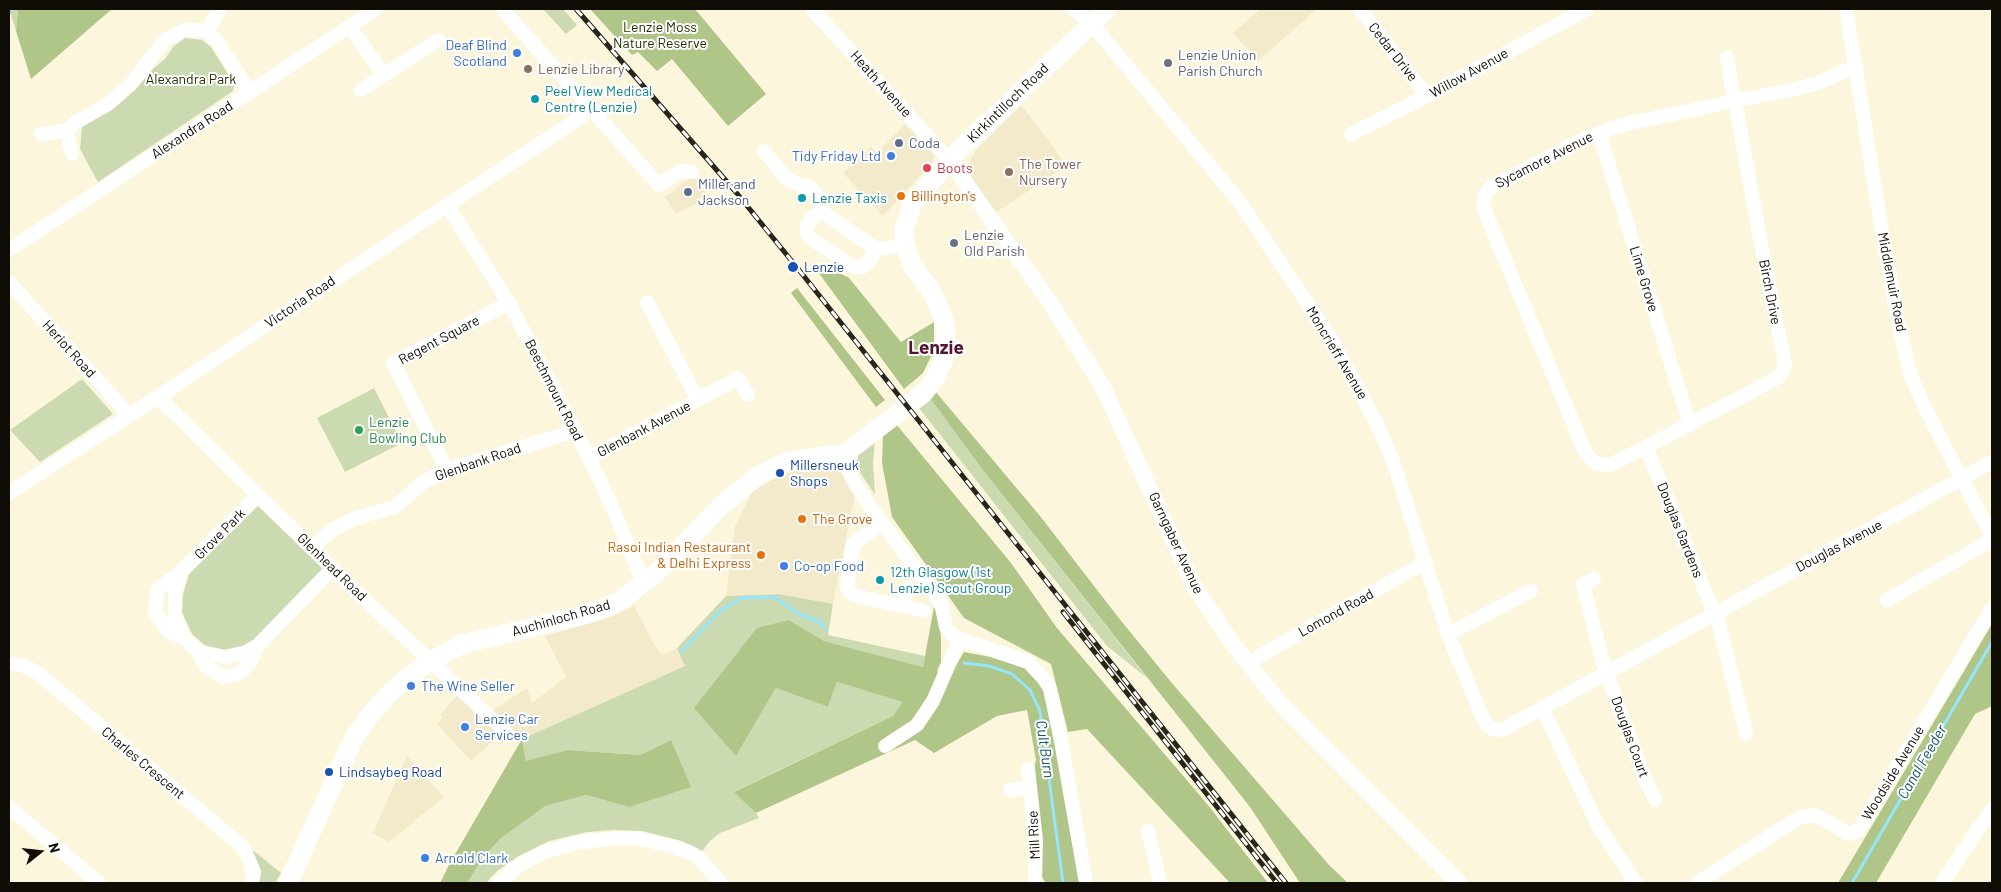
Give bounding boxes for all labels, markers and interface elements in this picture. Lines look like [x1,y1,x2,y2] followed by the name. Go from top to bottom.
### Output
[613,19,707,52] park label: Lenzie Moss Nature Reserve
[1365,19,1421,85] street label: Cedar Drive
[445,37,507,70] place label: Deaf Blind Scotland
[1427,45,1511,101] street label: Willow Avenue
[511,47,523,59] marker: Deaf Blind Scotland
[847,47,915,121] street label: Heath Avenue
[1178,47,1263,80] place label: Lenzie Union Parish Church
[1162,57,1174,69] marker: Lenzie Union Parish Church
[964,60,1052,146] street label: Kirkintilloch Road
[538,61,624,77] place label: Lenzie Library
[522,63,534,75] marker: Lenzie Library
[146,71,236,87] park label: Alexandra Park
[545,83,652,115] place label: Peel View Medical Centre (Lenzie)
[529,93,541,105] marker: Peel View Medical Centre (Lenzie)
[148,97,236,163] street label: Alexandra Road
[1492,128,1596,192] street label: Sycamore Avenue
[909,135,940,151] place label: Coda
[893,137,905,149] marker: Coda
[792,148,881,164] place label: Tidy Friday Ltd
[885,150,897,162] marker: Tidy Friday Ltd
[1019,156,1081,188] place label: The Tower Nursery
[937,160,973,176] place label: Boots
[921,162,933,174] marker: Boots
[1003,166,1015,178] marker: The Tower Nursery
[698,176,756,208] place label: Miller and Jackson
[682,186,694,198] marker: Miller and Jackson
[911,188,976,204] place label: Billington's
[812,190,887,206] place label: Lenzie Taxis
[895,190,907,202] marker: Billington's
[796,192,808,204] marker: Lenzie Taxis
[964,227,1025,260] place label: Lenzie Old Parish
[1874,231,1910,333] street label: Middlemuir Road
[948,237,960,249] marker: Lenzie Old Parish
[1626,244,1662,314] street label: Lime Grove
[1755,258,1785,326] street label: Birch Drive
[804,259,844,275] place label: Lenzie
[786,260,800,274] marker: Lenzie
[262,272,338,332] street label: Victoria Road
[1303,303,1371,403] street label: Moncrieff Avenue
[396,312,482,368] street label: Regent Square
[39,317,99,381] street label: Heriot Road
[521,336,587,444] street label: Beechmount Road
[908,337,964,359] district label: Lenzie
[594,397,694,461] street label: Glenbank Avenue
[369,414,447,447] place label: Lenzie Bowling Club
[353,424,365,436] marker: Lenzie Bowling Club
[433,439,523,485] street label: Glenbank Road
[790,457,859,490] place label: Millersneuk Shops
[774,467,786,479] marker: Millersneuk Shops
[1653,480,1707,580] street label: Douglas Gardens
[1145,489,1207,597] street label: Garngaber Avenue
[191,505,249,563] street label: Grove Park
[812,511,873,527] place label: The Grove
[796,513,808,525] marker: The Grove
[1793,516,1885,576] street label: Douglas Avenue
[294,530,370,604] street label: Glenhead Road
[608,539,751,572] place label: Rasoi Indian Restaurant & Delhi Express
[755,549,767,561] marker: Rasoi Indian Restaurant & Delhi Express
[794,558,864,574] place label: Co-op Food
[778,560,790,572] marker: Co-op Food
[890,564,1012,596] place label: 12th Glasgow (1st Lenzie) Scout Group
[874,574,886,586] marker: 12th Glasgow (1st Lenzie) Scout Group
[1295,585,1377,641] street label: Lomond Road
[510,596,612,640] street label: Auchinloch Road
[421,678,515,694] place label: The Wine Seller
[405,680,417,692] marker: The Wine Seller
[1608,694,1652,780] street label: Douglas Court
[475,711,539,744] place label: Lenzie Car Services
[1032,719,1058,779] water label: Cult Burn
[459,721,471,733] marker: Lenzie Car Services
[1894,722,1950,802] water label: Canal Feeder
[98,723,188,803] street label: Charles Crescent
[1858,723,1928,823] street label: Woodside Avenue
[339,764,442,780] place label: Lindsaybeg Road
[323,766,335,778] marker: Lindsaybeg Road
[1024,810,1044,860] street label: Mill Rise
[15,827,65,877] north arrow
[45,841,64,855] text: N
[435,850,508,866] place label: Arnold Clark
[419,852,431,864] marker: Arnold Clark

